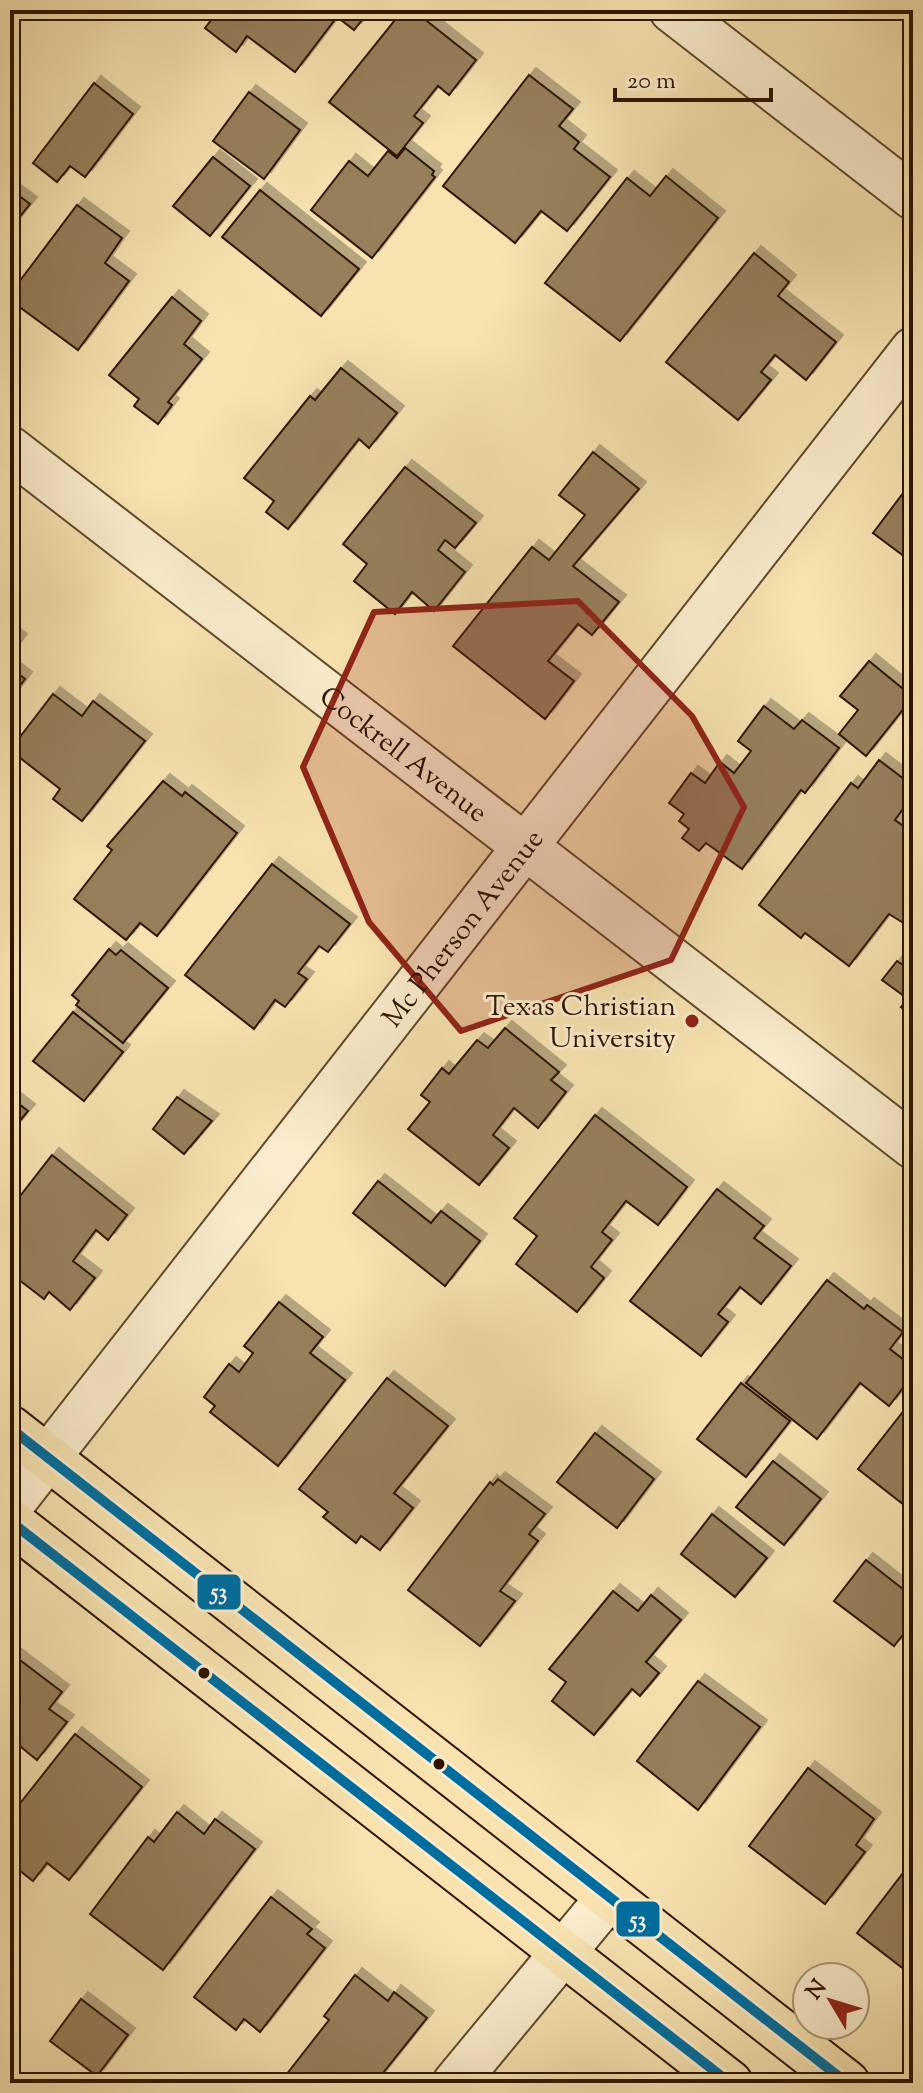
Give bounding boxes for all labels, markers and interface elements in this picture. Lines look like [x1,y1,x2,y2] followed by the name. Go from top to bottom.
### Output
[615,52,771,102] scale bar
[627,65,676,99] text: 20 m
[310,678,495,834] street label: Cockrell Avenue
[374,822,554,1037] street label: Mc Pherson Avenue
[486,988,676,1060] place label: Texas Christian University
[683,1012,701,1030] marker: Texas Christian University
[196,1573,242,1611] line badge: 53
[209,1578,227,1610] text: 53
[196,1665,212,1681] unlabelled marker
[431,1756,447,1772] unlabelled marker
[615,1900,661,1938] line badge: 53
[628,1906,646,1938] text: 53
[791,1961,871,2041] north arrow
[800,1973,836,2007] text: N

